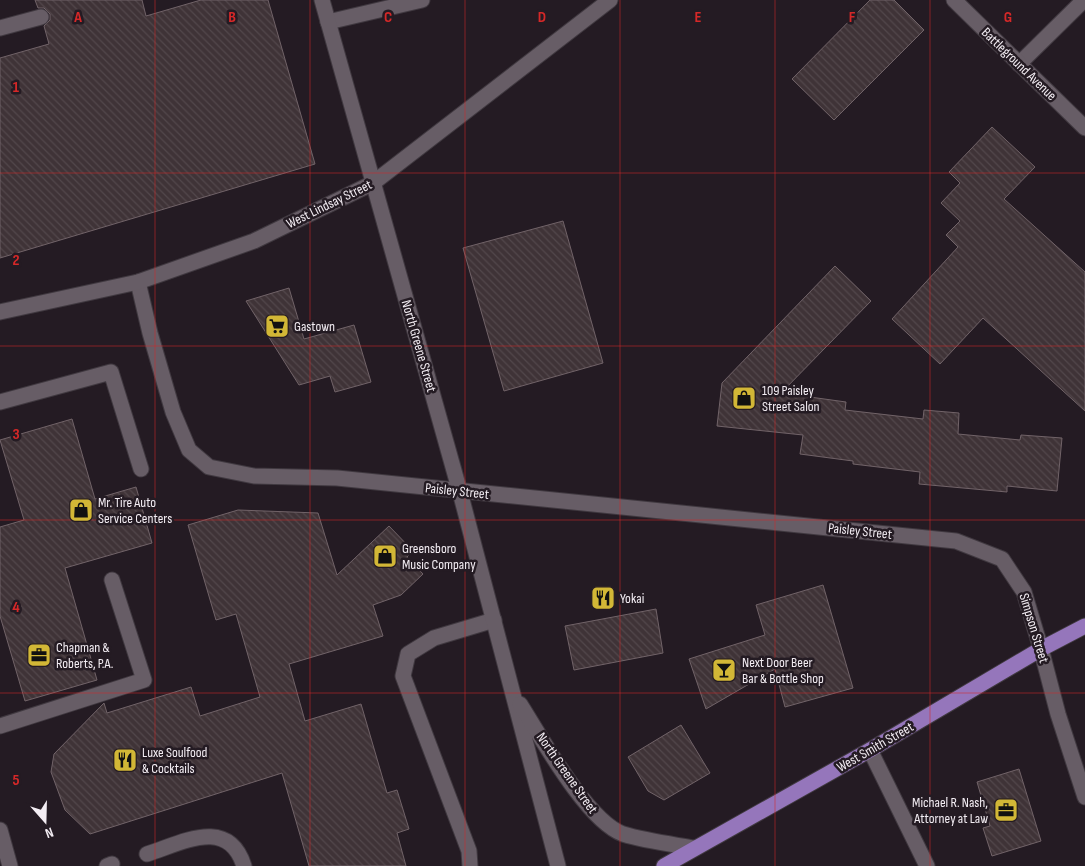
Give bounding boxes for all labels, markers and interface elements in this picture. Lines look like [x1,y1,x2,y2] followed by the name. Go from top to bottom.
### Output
[73,8,82,27] text: A
[228,8,236,27] text: B
[384,8,392,27] text: C
[538,8,546,27] text: D
[695,8,702,27] text: E
[849,8,856,27] text: F
[1004,8,1012,27] text: G
[978,24,1060,104] street label: Battleground Avenue
[13,78,20,97] text: 1
[283,176,375,232] street label: West Lindsay Street
[12,251,20,270] text: 2
[398,298,440,394] street label: North Greene Street
[264,313,290,339] supermarket icon: Gastown
[294,318,335,335] place label: Gastown
[762,382,820,415] place label: 109 Paisley Street Salon
[731,385,757,411] shop icon: 109 Paisley Street Salon
[12,425,20,444] text: 3
[424,479,490,503] street label: Paisley Street
[98,494,172,527] place label: Mr. Tire Auto Service Centers
[68,497,94,523] shop icon: Mr. Tire Auto Service Centers
[827,519,893,543] street label: Paisley Street
[402,540,476,573] place label: Greensboro Music Company
[372,543,398,569] shop icon: Greensboro Music Company
[590,585,616,611] restaurant icon: Yokai
[620,590,644,607] place label: Yokai
[1015,591,1053,665] street label: Simpson Street
[12,598,20,617] text: 4
[56,639,113,672] place label: Chapman & Roberts, P.A.
[26,642,52,668] office icon: Chapman & Roberts, P.A.
[742,654,824,687] place label: Next Door Beer Bar & Bottle Shop
[711,657,737,683] bar icon: Next Door Beer Bar & Bottle Shop
[834,718,916,776] street label: West Smith Street
[533,729,601,817] street label: North Greene Street
[142,744,208,777] place label: Luxe Soulfood & Cocktails
[112,747,138,773] restaurant icon: Luxe Soulfood & Cocktails
[12,771,20,790] text: 5
[912,794,988,827] place label: Michael R. Nash, Attorney at Law
[20,796,70,846] north arrow
[993,797,1019,823] office icon: Michael R. Nash, Attorney at Law
[43,823,56,842] text: N

